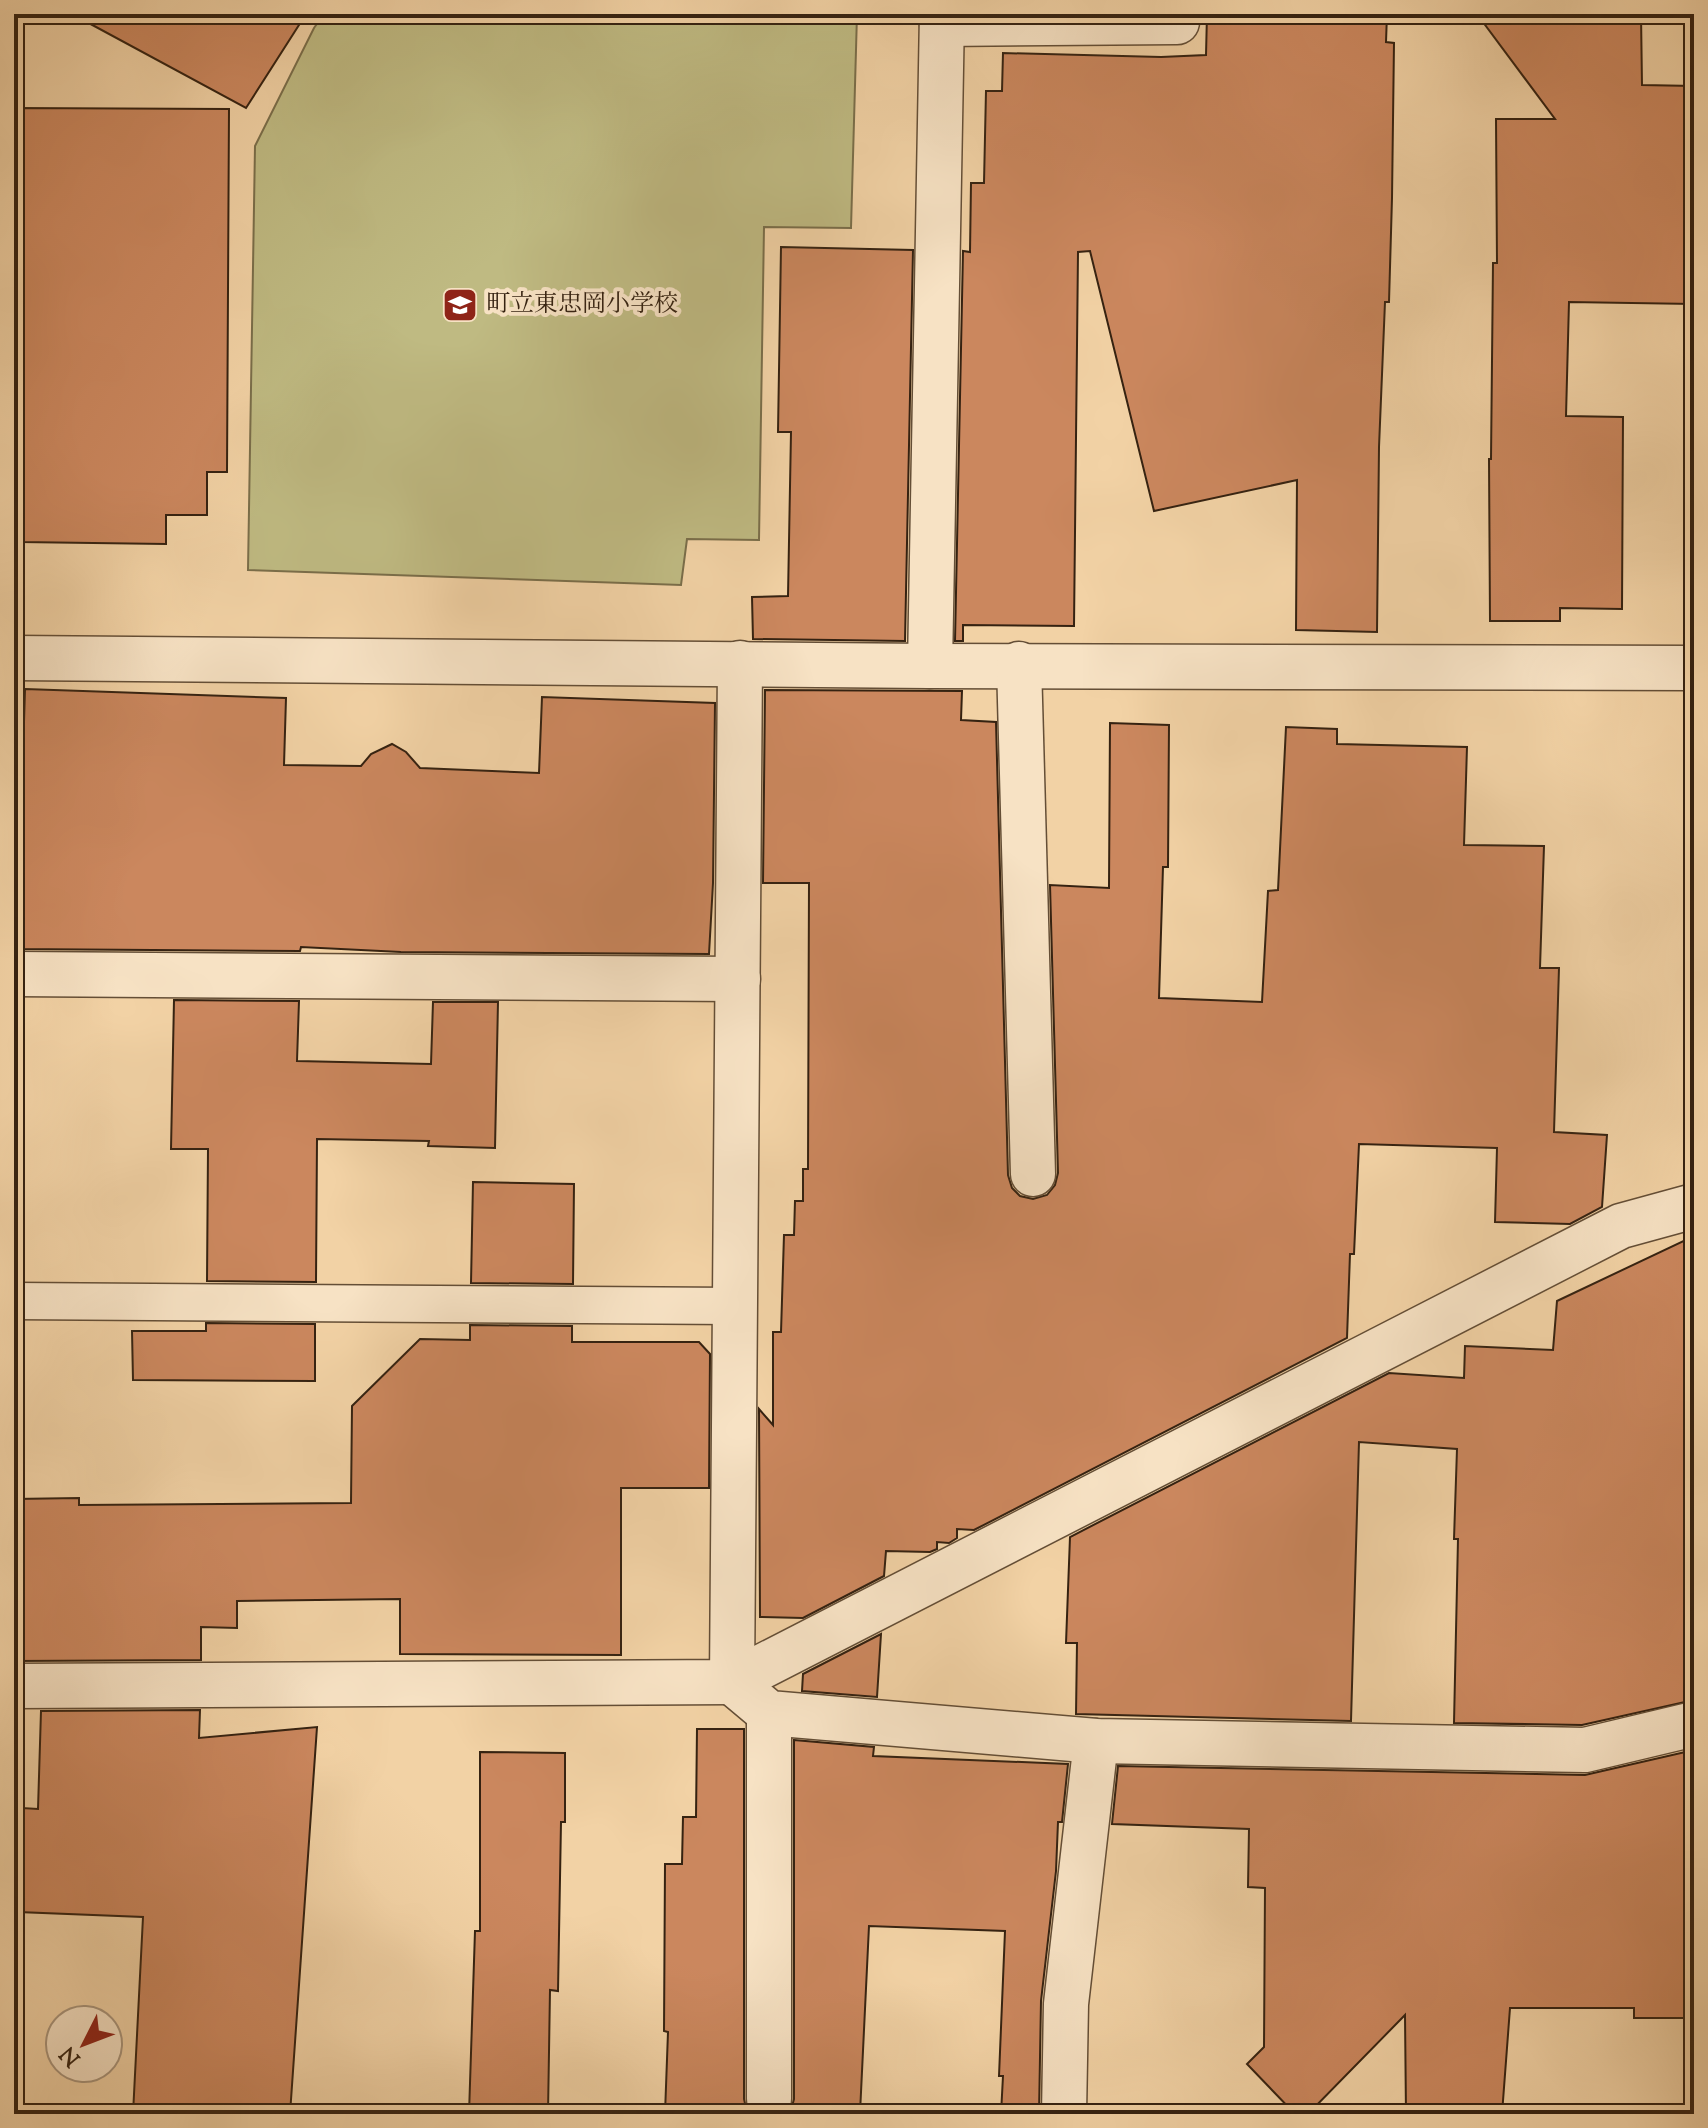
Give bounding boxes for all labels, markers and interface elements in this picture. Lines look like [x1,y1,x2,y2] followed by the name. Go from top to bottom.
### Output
[441,286,479,324] school or university icon: 町立東忠岡小学校
[486,288,678,322] place label: 町立東忠岡小学校
[44,2004,124,2084] north arrow
[53,2038,89,2073] text: N

